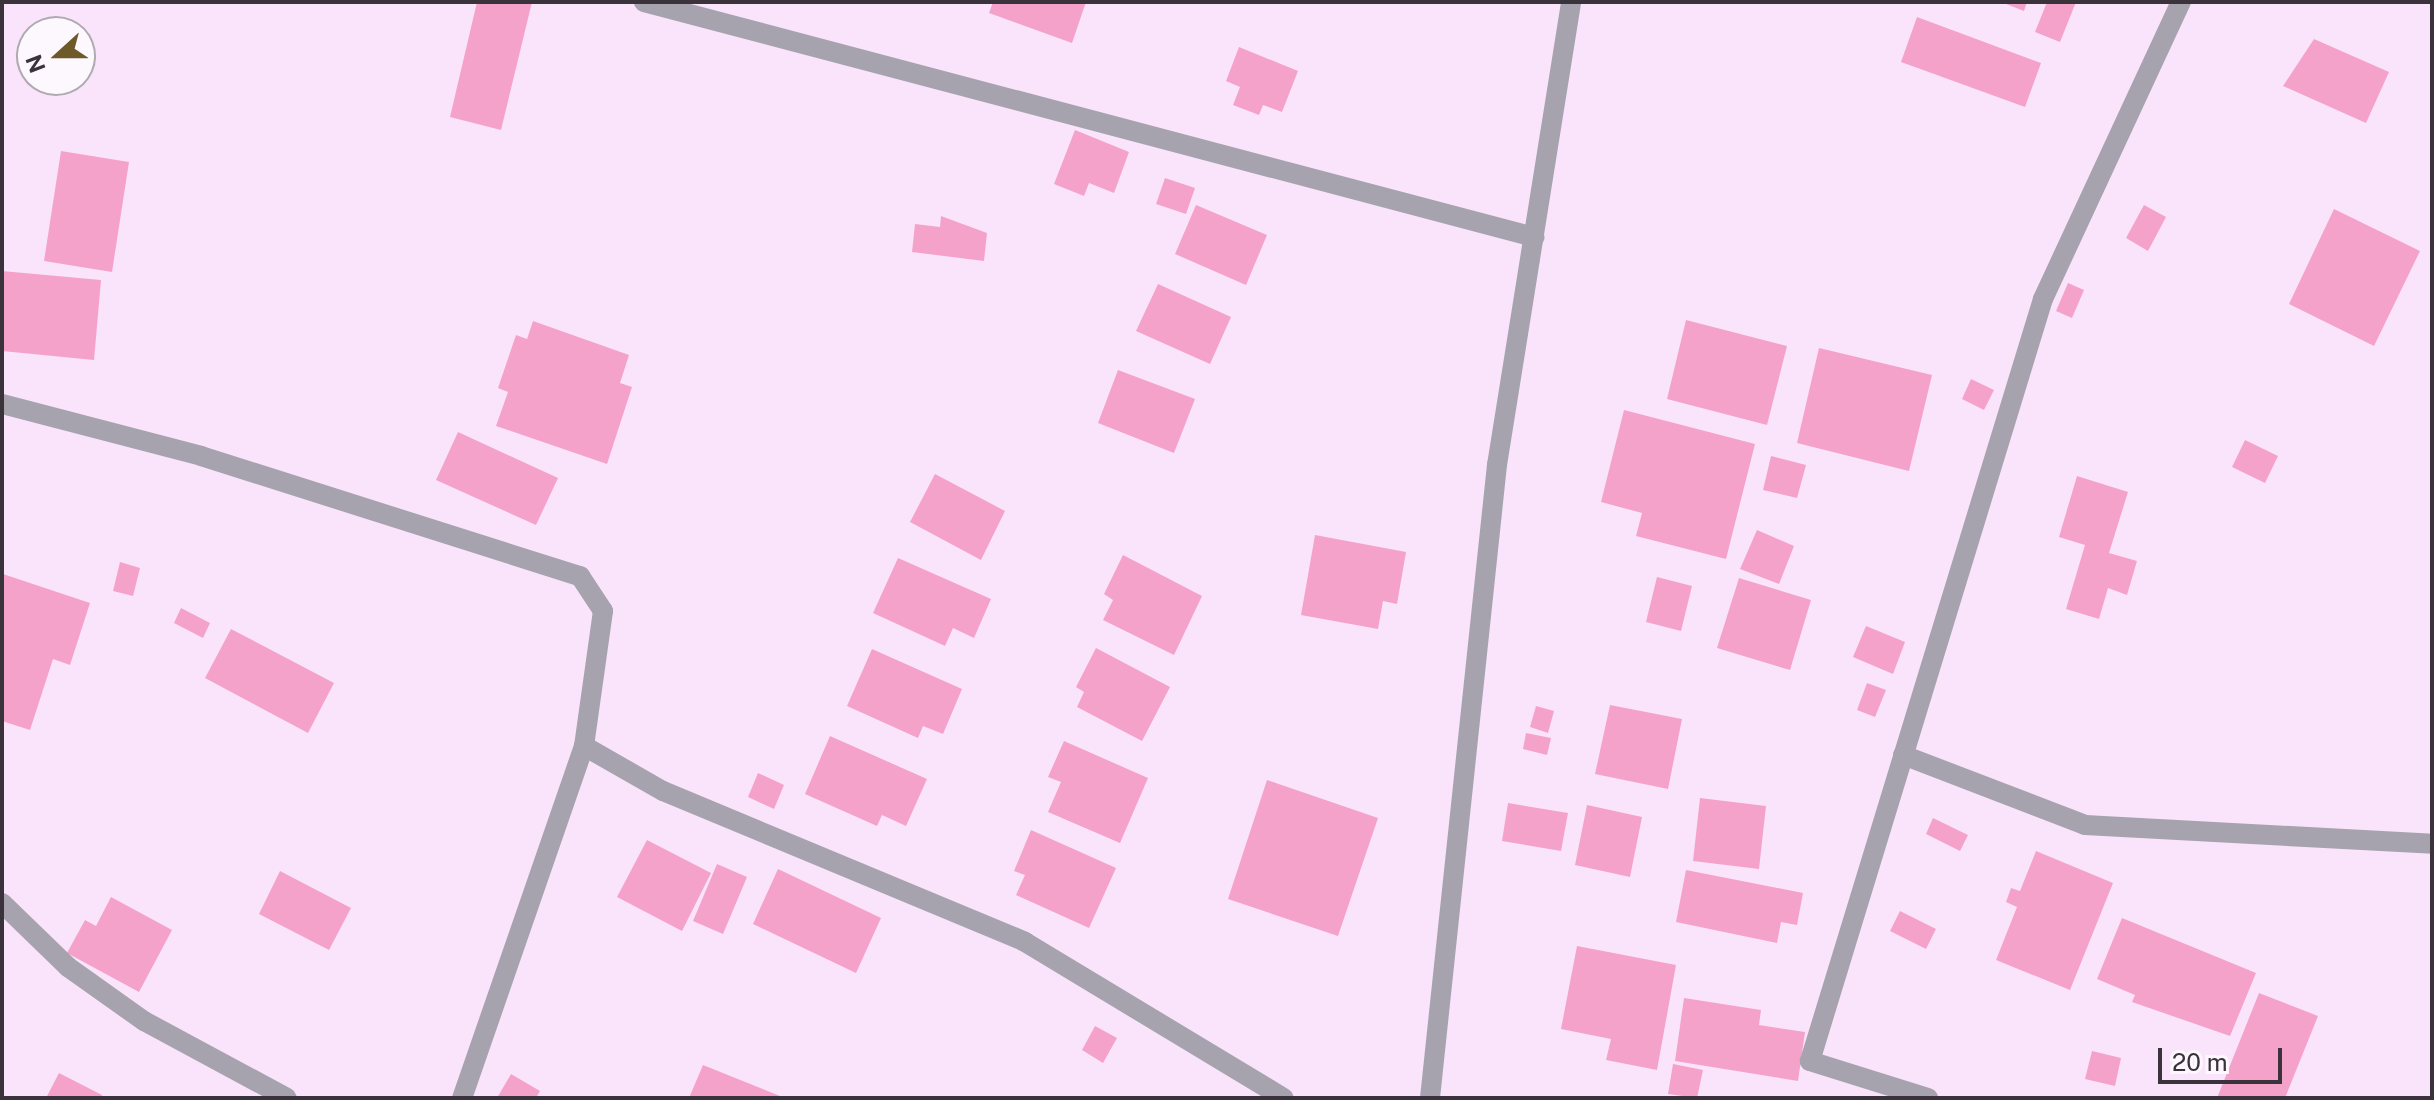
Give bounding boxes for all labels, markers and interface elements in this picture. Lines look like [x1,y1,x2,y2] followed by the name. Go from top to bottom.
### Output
[16,16,96,96] north arrow
[20,51,51,77] text: N
[2162,1032,2286,1082] scale bar
[2172,1048,2228,1076] text: 20 m

